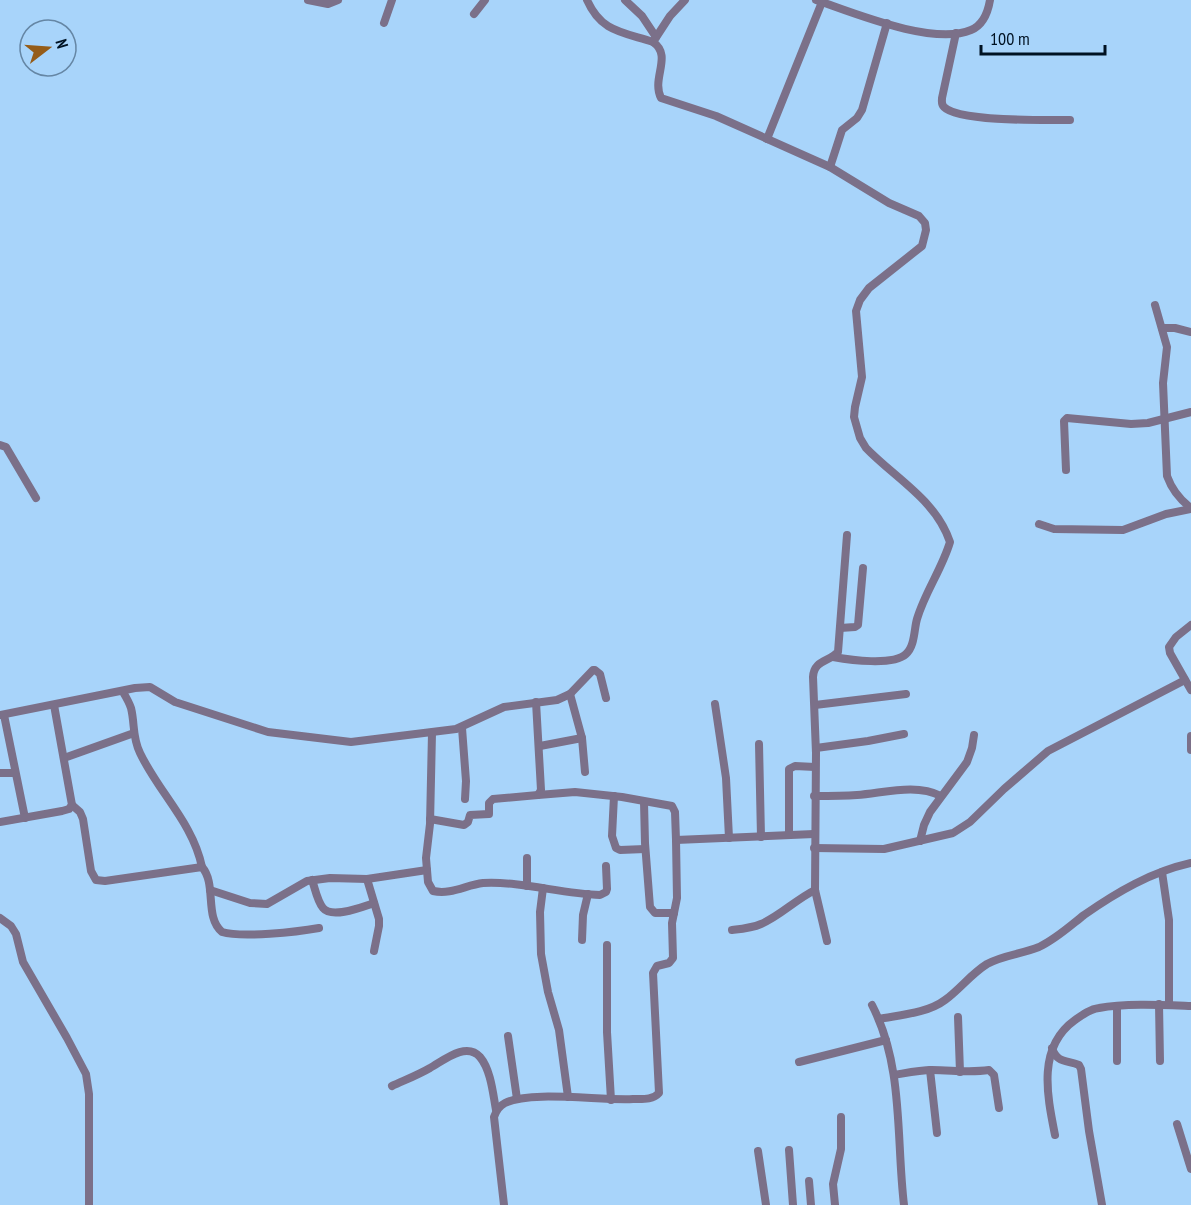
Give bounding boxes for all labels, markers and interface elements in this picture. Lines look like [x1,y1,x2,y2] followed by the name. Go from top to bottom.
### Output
[18,18,78,78] north arrow
[981,18,1106,56] scale bar
[990,27,1030,50] text: 100 m
[52,37,73,51] text: N

